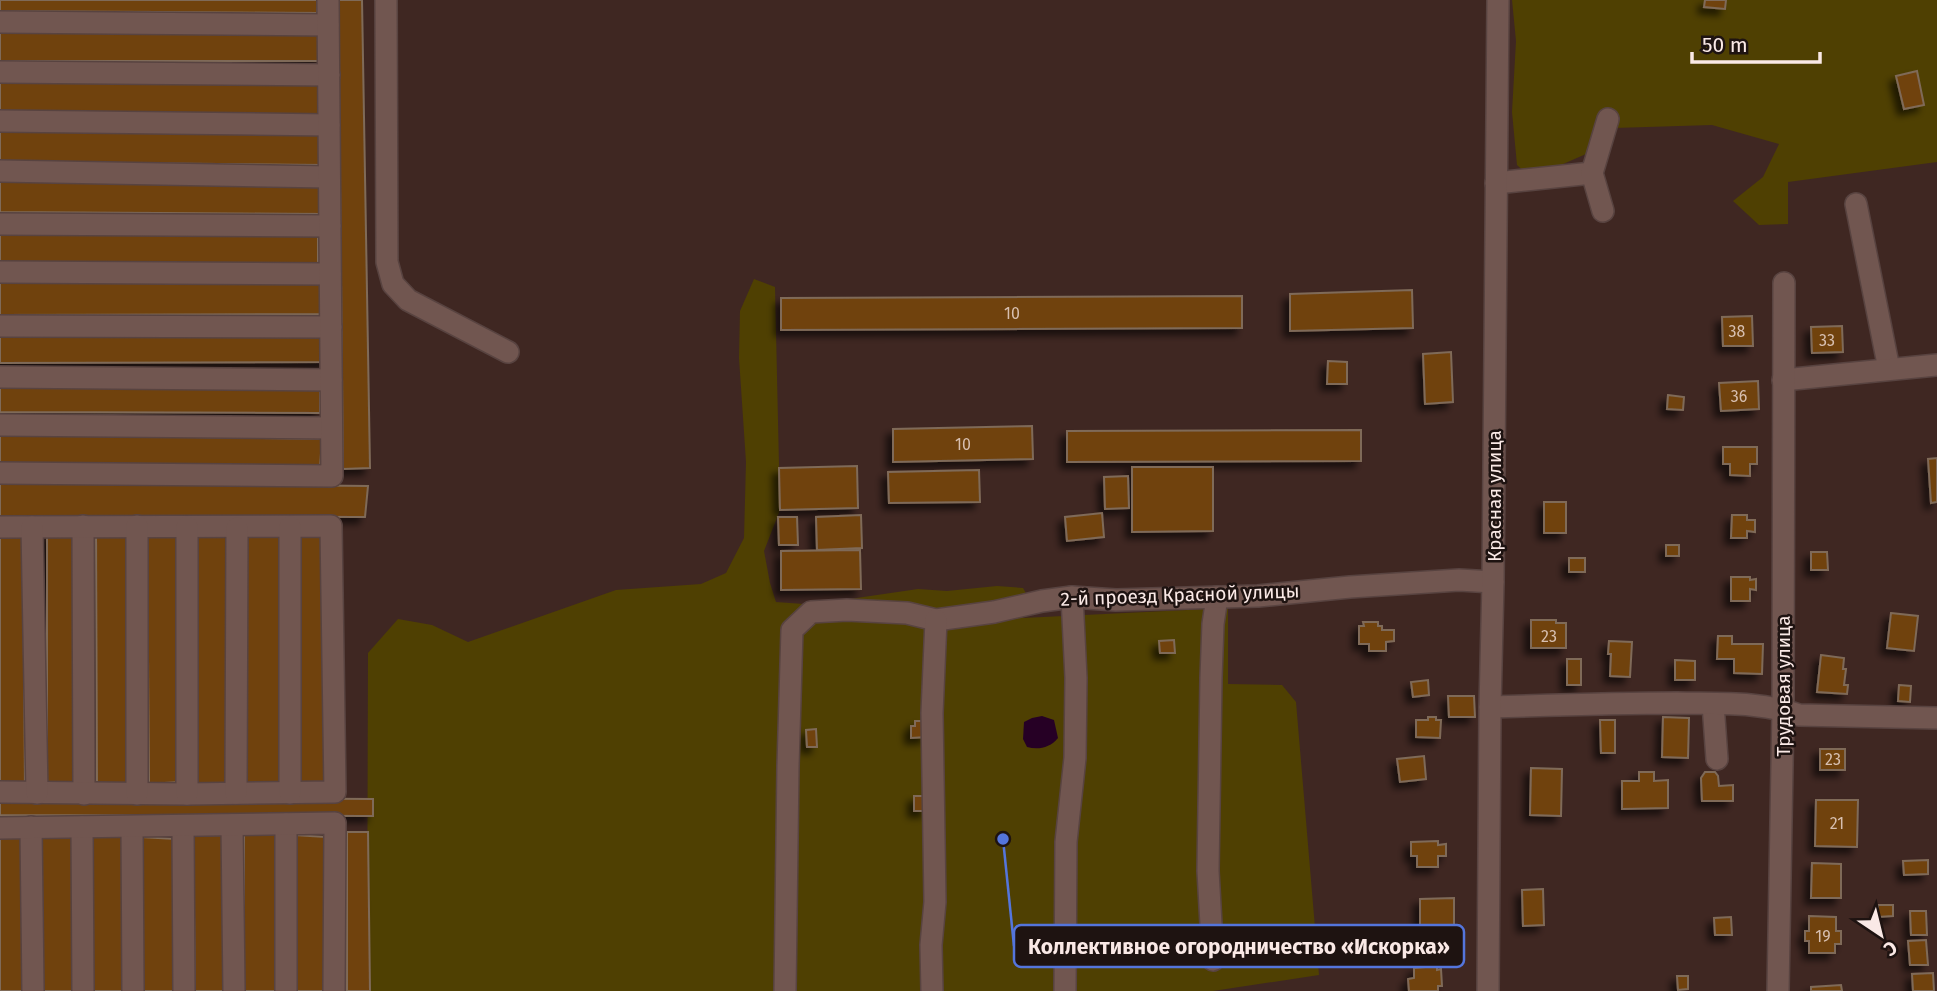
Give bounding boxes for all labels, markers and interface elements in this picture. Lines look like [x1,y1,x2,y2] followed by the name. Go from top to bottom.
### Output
[1692,21,1820,65] scale bar
[1702,32,1748,58] text: 50 m
[1004,304,1020,323] house number: 10
[1729,322,1746,341] house number: 38
[1819,331,1835,350] house number: 33
[1731,387,1747,406] house number: 36
[1483,430,1506,562] street label: Красная улица
[955,435,971,454] house number: 10
[1060,579,1300,611] street label: 2-й проезд Красной улицы
[1772,615,1795,757] street label: Трудовая улица
[1541,627,1557,646] house number: 23
[1825,750,1841,769] house number: 23
[1830,814,1844,833] house number: 21
[1846,900,1916,970] north arrow
[1014,925,1464,967] callout: Коллективное огородничество «Искорка»
[1815,927,1831,946] house number: 19
[1028,934,1450,960] text: Коллективное огородничество «Искорка»
[1879,936,1902,961] text: С

